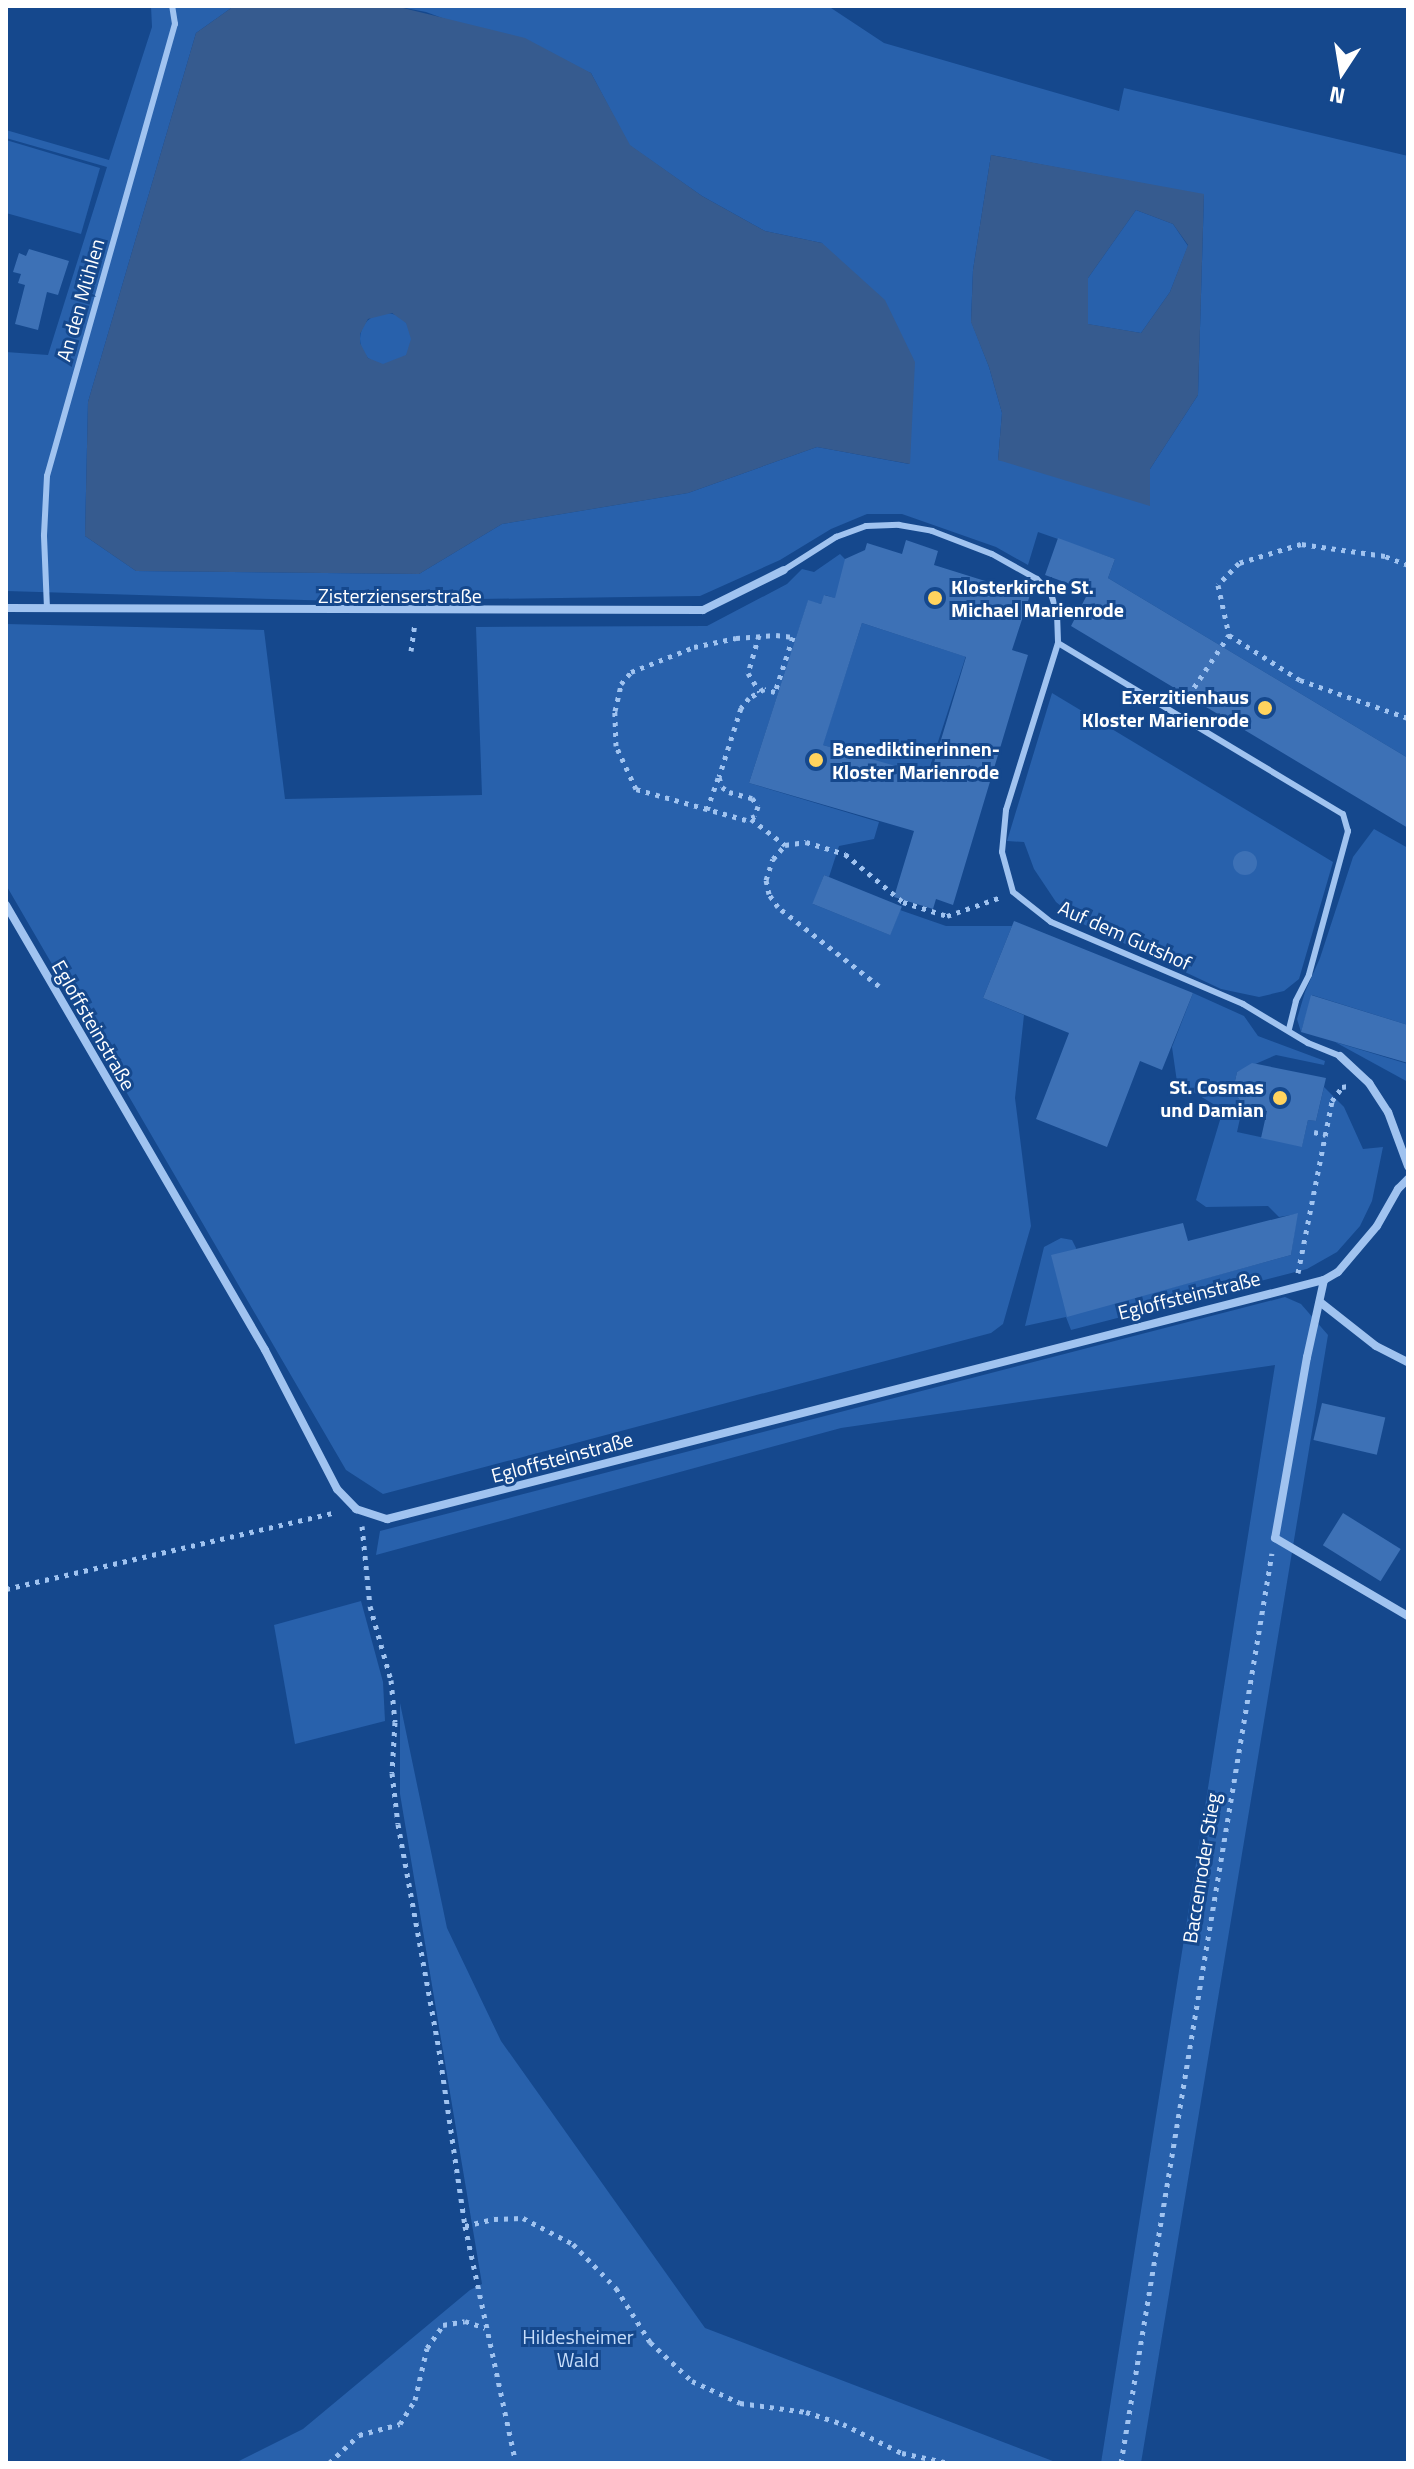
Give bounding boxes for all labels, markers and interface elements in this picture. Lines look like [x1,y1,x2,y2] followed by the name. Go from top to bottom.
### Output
[1302,32,1382,112] north arrow
[1326,77,1348,114] text: N
[51,236,109,364] street label: An den Mühlen
[951,574,1124,621] place label: Klosterkirche St. Michael Marienrode
[318,583,482,607] street label: Zisterzienserstraße
[926,589,944,607] marker: Klosterkirche St. Michael Marienrode
[1082,684,1249,731] place label: Exerzitienhaus Kloster Marienrode
[1256,699,1274,717] marker: Exerzitienhaus Kloster Marienrode
[832,736,1000,783] place label: Benediktinerinnen- Kloster Marienrode
[807,751,825,769] marker: Benediktinerinnen- Kloster Marienrode
[1055,895,1195,975] street label: Auf dem Gutshof
[47,956,141,1094] street label: Egloffsteinstraße
[1160,1074,1264,1121] place label: St. Cosmas und Damian
[1271,1089,1289,1107] marker: St. Cosmas und Damian
[1115,1266,1263,1324] street label: Egloffsteinstraße
[488,1427,636,1487] street label: Egloffsteinstraße
[1177,1791,1225,1945] street label: Baccenroder Stieg
[522,2324,634,2371] park label: Hildesheimer Wald

